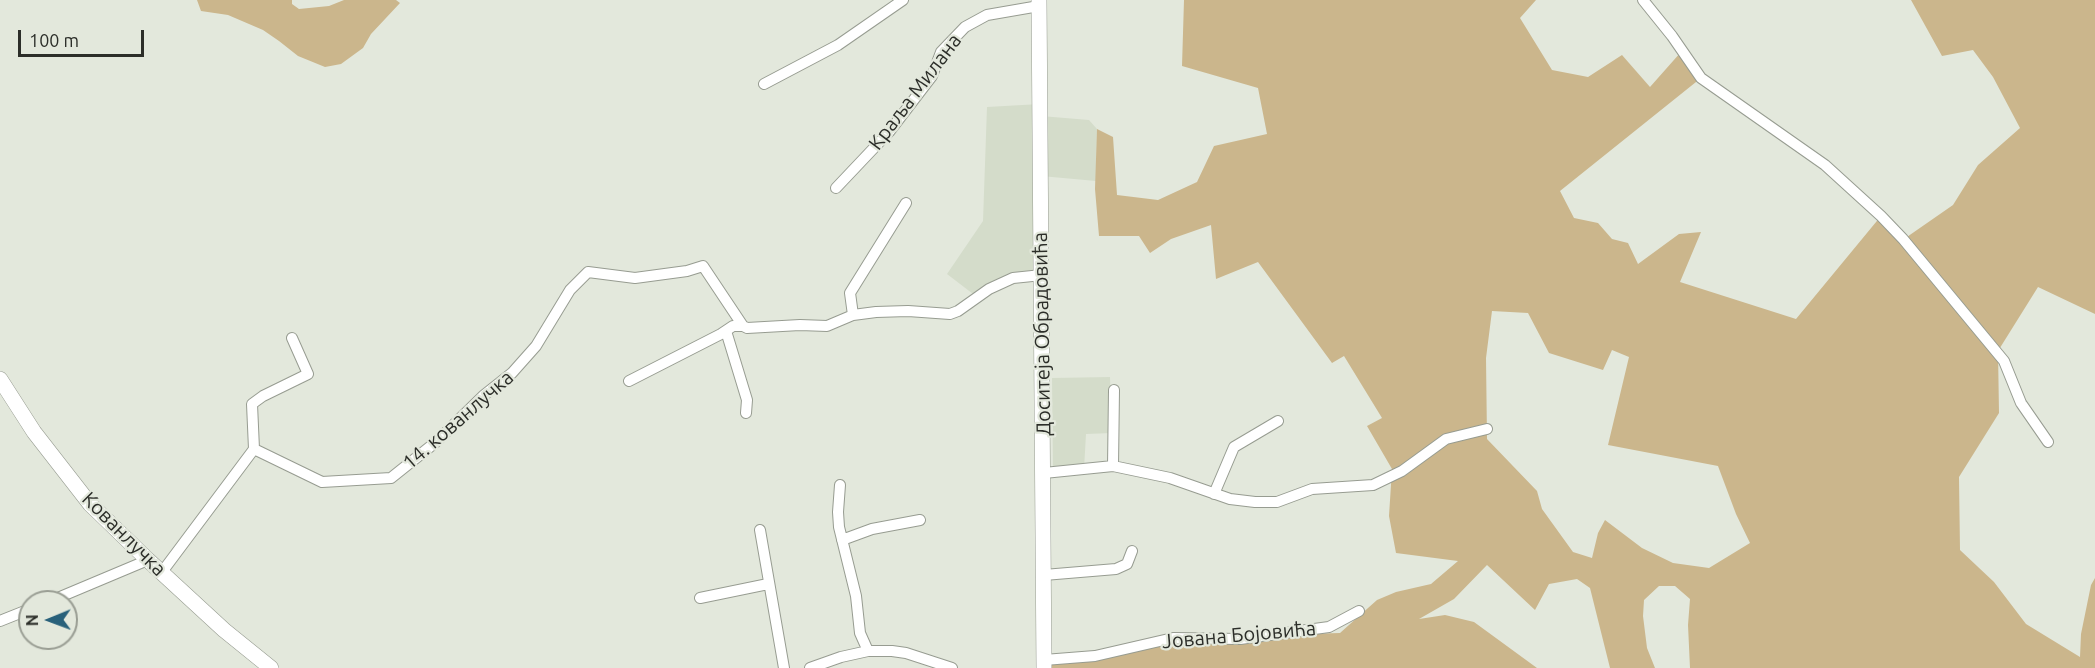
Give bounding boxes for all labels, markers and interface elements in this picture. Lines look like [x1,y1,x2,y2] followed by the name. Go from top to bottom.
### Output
[21,18,147,56] scale bar
[864,29,966,155] street label: Краља Милана
[29,30,79,50] text: 100 m
[1028,232,1056,436] street label: Доситеја Обрадовића
[398,365,518,475] street label: 14. кованлучка
[77,487,171,581] street label: Кованлучка
[18,590,78,650] north arrow
[23,614,41,626] text: N
[1161,616,1317,654] street label: Јована Бојовића

